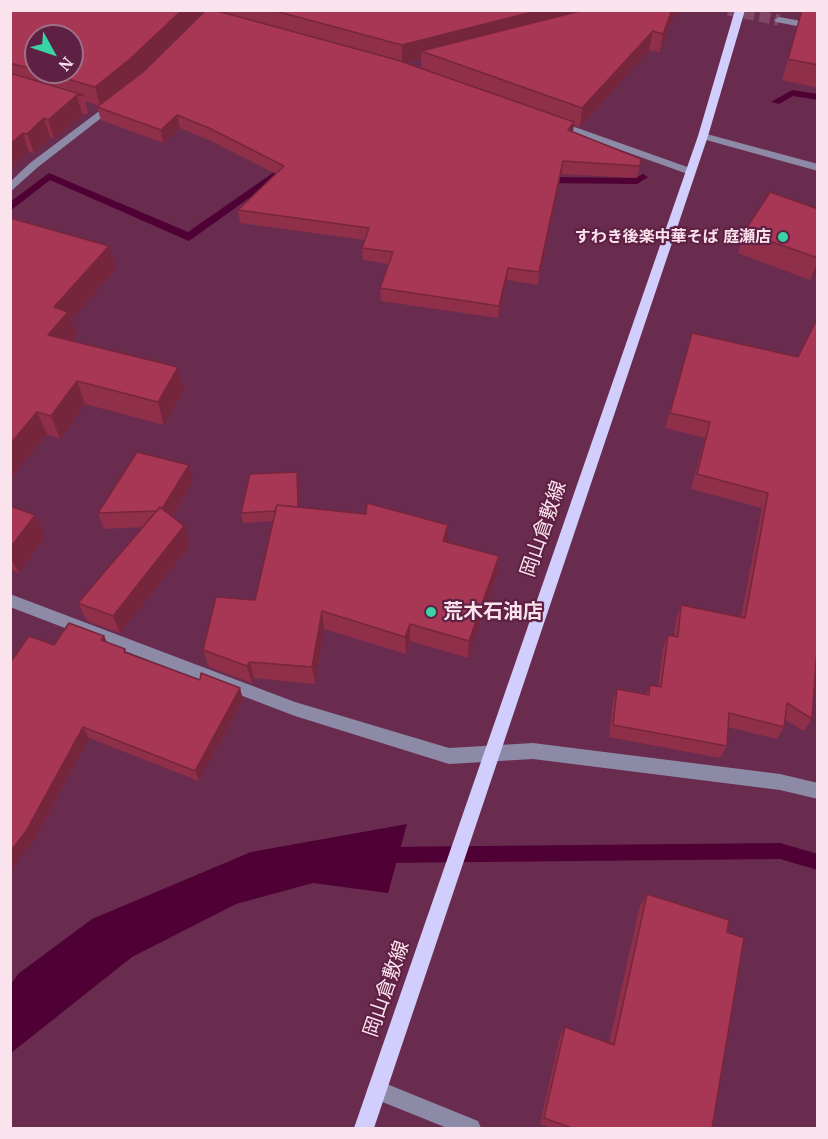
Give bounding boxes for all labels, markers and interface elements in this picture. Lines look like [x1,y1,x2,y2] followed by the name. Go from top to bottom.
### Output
[24,24,84,84] north arrow
[54,53,79,76] text: N
[575,227,771,247] place label: すわき後楽中華そば 庭瀬店
[776,230,790,244] marker: すわき後楽中華そば 庭瀬店
[516,478,572,580] street label: 岡山倉敷線
[443,600,543,624] place label: 荒木石油店
[424,605,438,619] marker: 荒木石油店
[359,938,415,1040] street label: 岡山倉敷線

